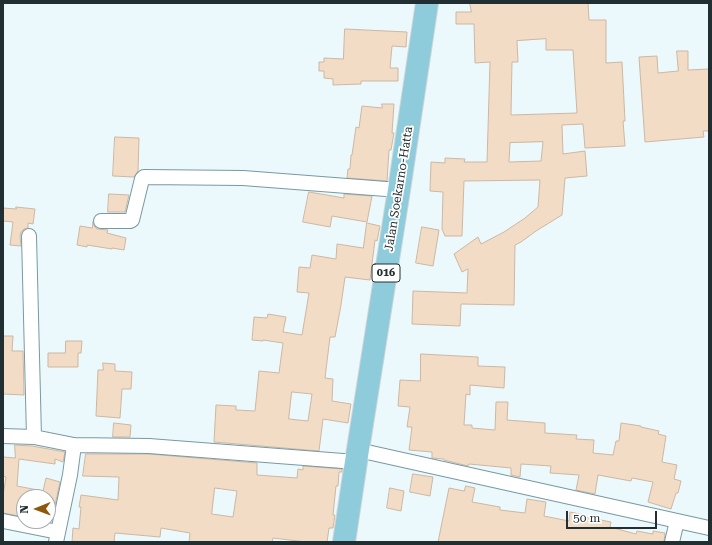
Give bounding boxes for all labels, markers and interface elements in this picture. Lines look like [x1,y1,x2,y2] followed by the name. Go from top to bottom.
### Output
[382,126,416,252] street label: Jalan Soekarno-Hatta
[372,264,400,282] road number: 016
[16,489,56,529] north arrow
[568,503,659,529] scale bar
[18,505,31,514] text: N
[573,511,600,525] text: 50 m

